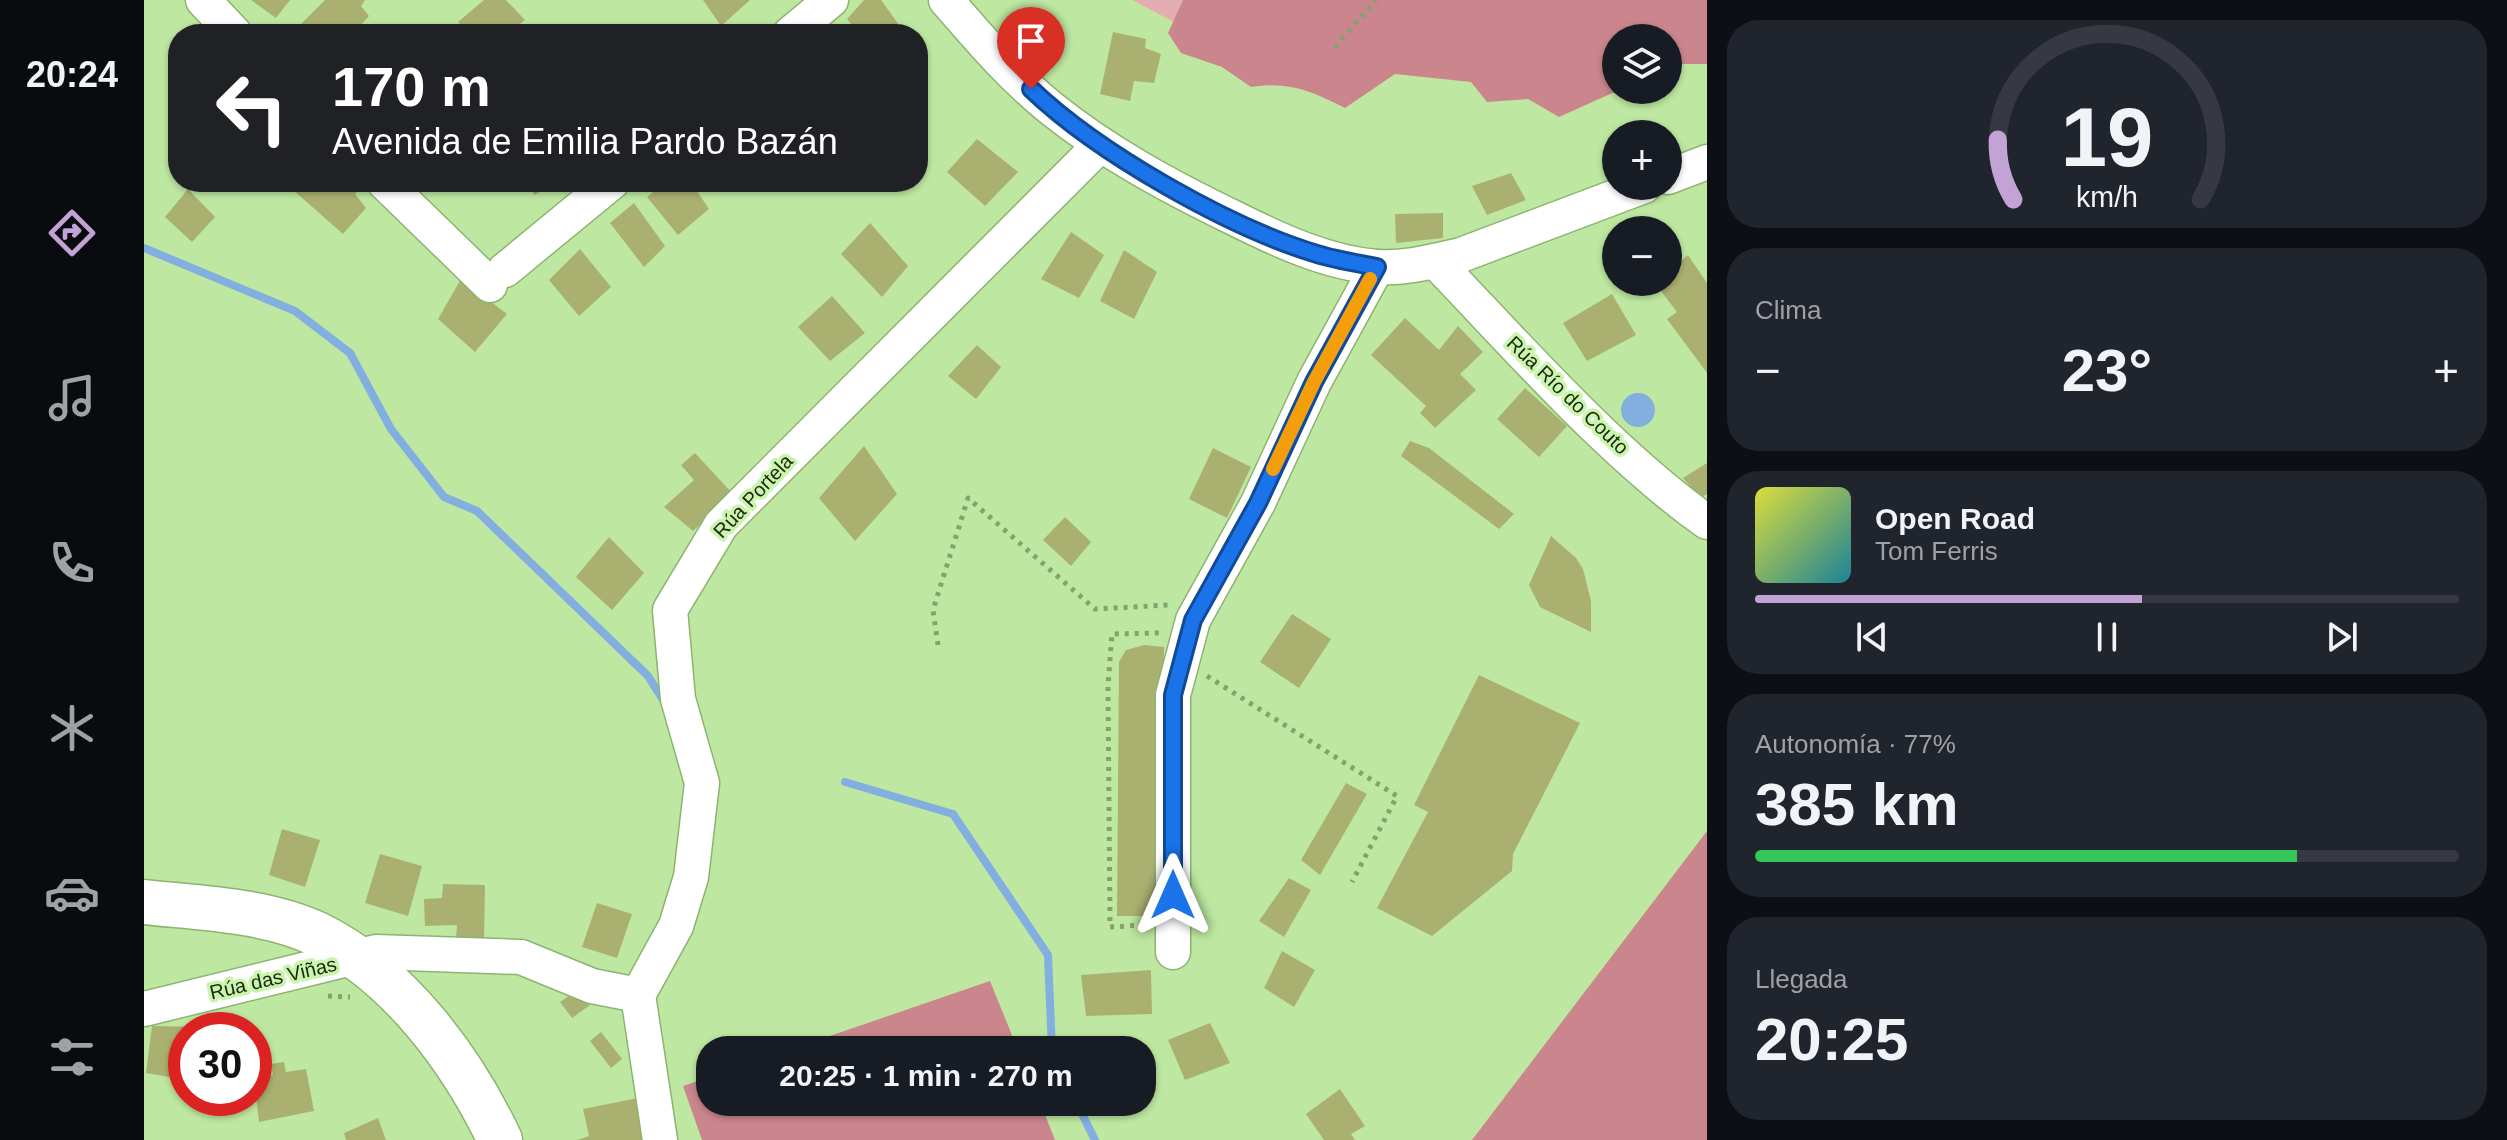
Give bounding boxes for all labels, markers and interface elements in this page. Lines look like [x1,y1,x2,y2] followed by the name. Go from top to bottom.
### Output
[997,7,1065,89] pin
[1009,19,1053,63] icon: arrive
[1602,24,1682,296] map controls
[1602,24,1682,104] button: layers
[26,54,118,95] text: 20:24
[332,55,491,118] text: 170 m
[200,56,304,160] icon: left
[2061,91,2153,184] text: 19
[1602,120,1682,200] button: +
[332,121,838,162] text: Avenida de Emilia Pardo Bazán
[2076,181,2138,213] text: km/h
[44,205,100,261] icon: directions
[1602,216,1682,296] button: −
[1755,295,1821,325] text: Clima
[1503,331,1633,459] street label: Rúa Río do Couto
[2062,337,2152,404] text: 23°
[1755,346,1781,395] text: −
[2433,346,2459,395] text: +
[44,370,100,426] icon: music
[709,449,798,542] street label: Rúa Portela
[1875,502,2035,535] text: Open Road
[44,535,100,591] icon: phone
[1875,536,1998,566] text: Tom Ferris
[1850,615,1894,659] icon: previous
[2085,615,2129,659] icon: pause
[2320,615,2364,659] icon: next
[44,700,100,756] icon: climate
[1755,729,1956,759] text: Autonomía · 77%
[1755,771,1959,838] text: 385 km
[1131,853,1215,937] position arrow
[44,865,100,921] icon: car
[207,953,339,1003] street label: Rúa das Viñas
[1755,964,1848,994] text: Llegada
[1755,1006,1908,1073] text: 20:25
[168,1012,272,1116] speed limit sign: 30
[44,1029,100,1085] icon: filters
[779,1059,1073,1092] text: 20:25 · 1 min · 270 m

